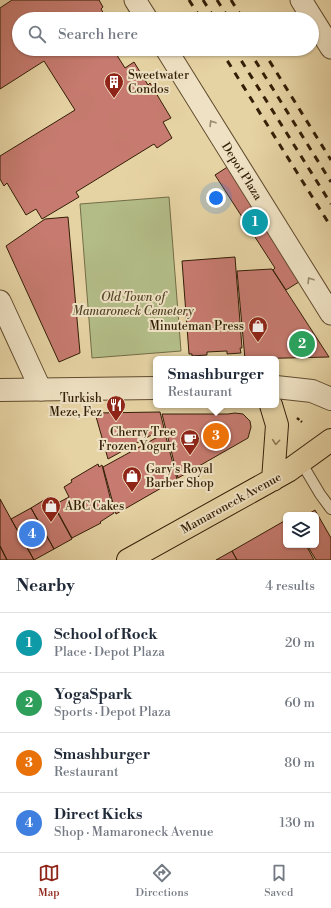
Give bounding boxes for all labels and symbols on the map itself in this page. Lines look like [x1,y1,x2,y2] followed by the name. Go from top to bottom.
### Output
[128,68,189,97] place label: Sweetwater Condos
[103,71,125,99] building icon: Sweetwater Condos
[209,120,217,127] one-way arrow
[218,140,266,204] street label: Depot Plaza
[206,188,226,208] your location
[242,207,268,237] pin: 1
[308,278,315,285] one-way arrow
[72,290,194,319] park label: Old Town of Mamaroneck Cemetery
[247,315,269,343] shop icon: Minuteman Press
[149,319,244,334] place label: Minuteman Press
[289,329,315,359] pin: 2
[49,391,102,420] place label: Turkish Meze, Fez
[105,394,127,422] restaurant icon: Turkish Meze, Fez
[203,421,229,451] pin: 3
[98,425,177,454] place label: Cherry Tree Frozen Yogurt
[179,428,201,456] cafe icon: Cherry Tree Frozen Yogurt
[271,439,280,445] one-way arrow
[145,462,214,491] place label: Gary's Royal Barber Shop
[121,465,143,493] shop icon: Gary's Royal Barber Shop
[178,470,284,537] street label: Mamaroneck Avenue
[40,495,62,523] shop icon: ABC Cakes
[64,499,124,514] place label: ABC Cakes
[19,519,45,549] pin: 4

